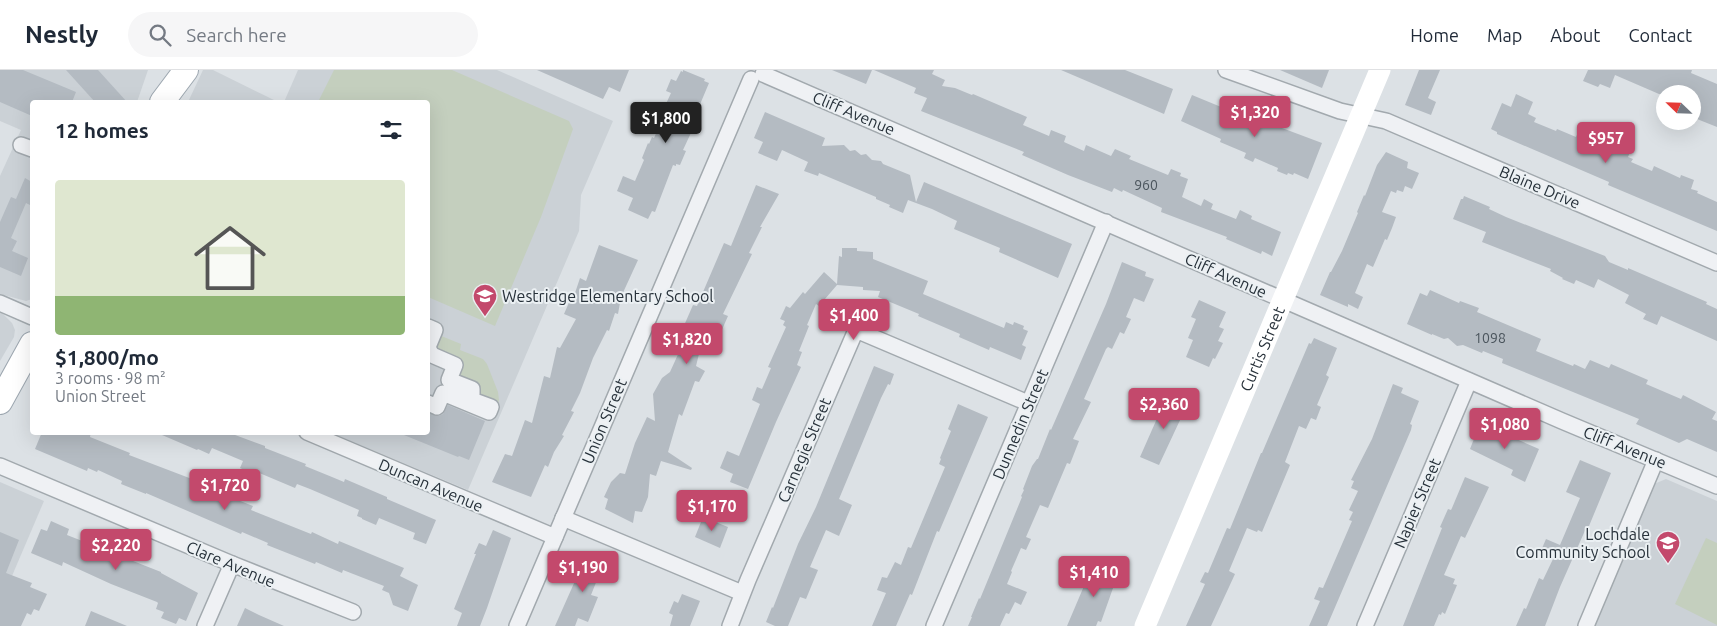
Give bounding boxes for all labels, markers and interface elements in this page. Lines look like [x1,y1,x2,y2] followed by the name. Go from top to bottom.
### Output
[128,12,478,57] search box
[25,21,98,48] text: Nestly
[146,21,174,49] icon: search
[186,24,287,46] text: Search here
[1410,25,1459,45] text: Home
[1487,25,1522,45] text: Map
[1550,25,1600,45] text: About
[1628,25,1692,45] text: Contact
[1656,85,1701,130] north arrow
[1656,85,1701,130] map controls
[810,88,898,138] street label: Cliff Avenue
[1214,96,1296,138] pin: $1,320
[625,102,707,144] pin: $1,800
[1230,103,1280,121] text: $1,320
[641,109,691,127] text: $1,800
[377,116,405,144] icon: filters
[55,118,149,142] text: 12 homes
[1576,122,1636,164] pin: $957
[1588,129,1624,147] text: $957
[1497,162,1583,212] street label: Blaine Drive
[1134,177,1158,193] house number: 960
[185,213,275,303] icon: home
[1182,249,1270,301] street label: Cliff Avenue
[472,283,498,317] school or university icon: Westridge Elementary School
[502,287,714,305] place label: Westridge Elementary School
[813,298,895,341] pin: $1,400
[1236,303,1288,394] street label: Curtis Street
[829,306,879,324] text: $1,400
[646,322,728,365] pin: $1,820
[662,330,712,348] text: $1,820
[1474,330,1506,346] house number: 1098
[55,345,159,369] text: $1,800/mo
[989,365,1052,482] street label: Dunnedin Street
[55,369,166,387] text: 3 rooms · 98 m²
[578,375,630,466] street label: Union Street
[55,387,146,405] text: Union Street
[1123,388,1205,430] pin: $2,360
[774,394,835,505] street label: Carnegie Street
[1139,395,1189,413] text: $2,360
[1464,408,1546,450] pin: $1,080
[1480,415,1530,433] text: $1,080
[1581,422,1669,472] street label: Cliff Avenue
[376,455,486,515] street label: Duncan Avenue
[1390,455,1444,551] street label: Napier Street
[184,468,266,511] pin: $1,720
[200,476,250,494] text: $1,720
[671,490,753,532] pin: $1,170
[687,497,737,515] text: $1,170
[1516,525,1650,561] place label: Lochdale Community School
[75,528,157,571] pin: $2,220
[1655,530,1681,564] school or university icon: Lochdale Community School
[91,536,141,554] text: $2,220
[184,537,278,591] street label: Clare Avenue
[542,550,624,593] pin: $1,190
[1053,556,1135,598] pin: $1,410
[558,558,608,576] text: $1,190
[1069,563,1119,581] text: $1,410

